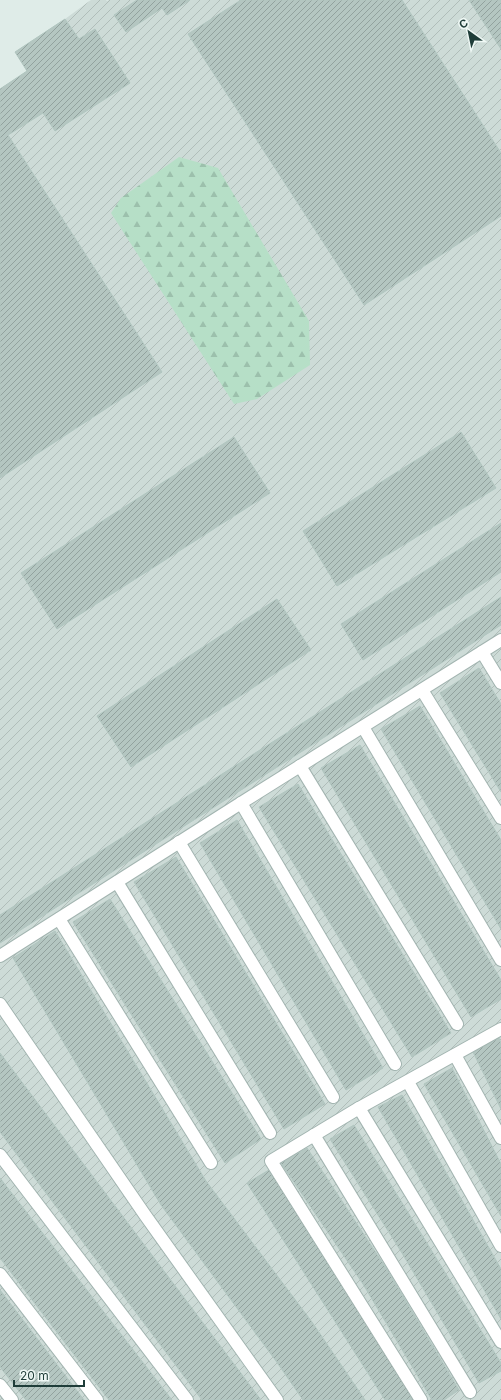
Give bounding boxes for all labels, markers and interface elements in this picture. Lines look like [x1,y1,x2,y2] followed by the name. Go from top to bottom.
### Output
[449,12,489,52] north arrow
[456,16,471,32] text: С
[14,1362,84,1388] scale bar
[20,1368,49,1383] text: 20 m

